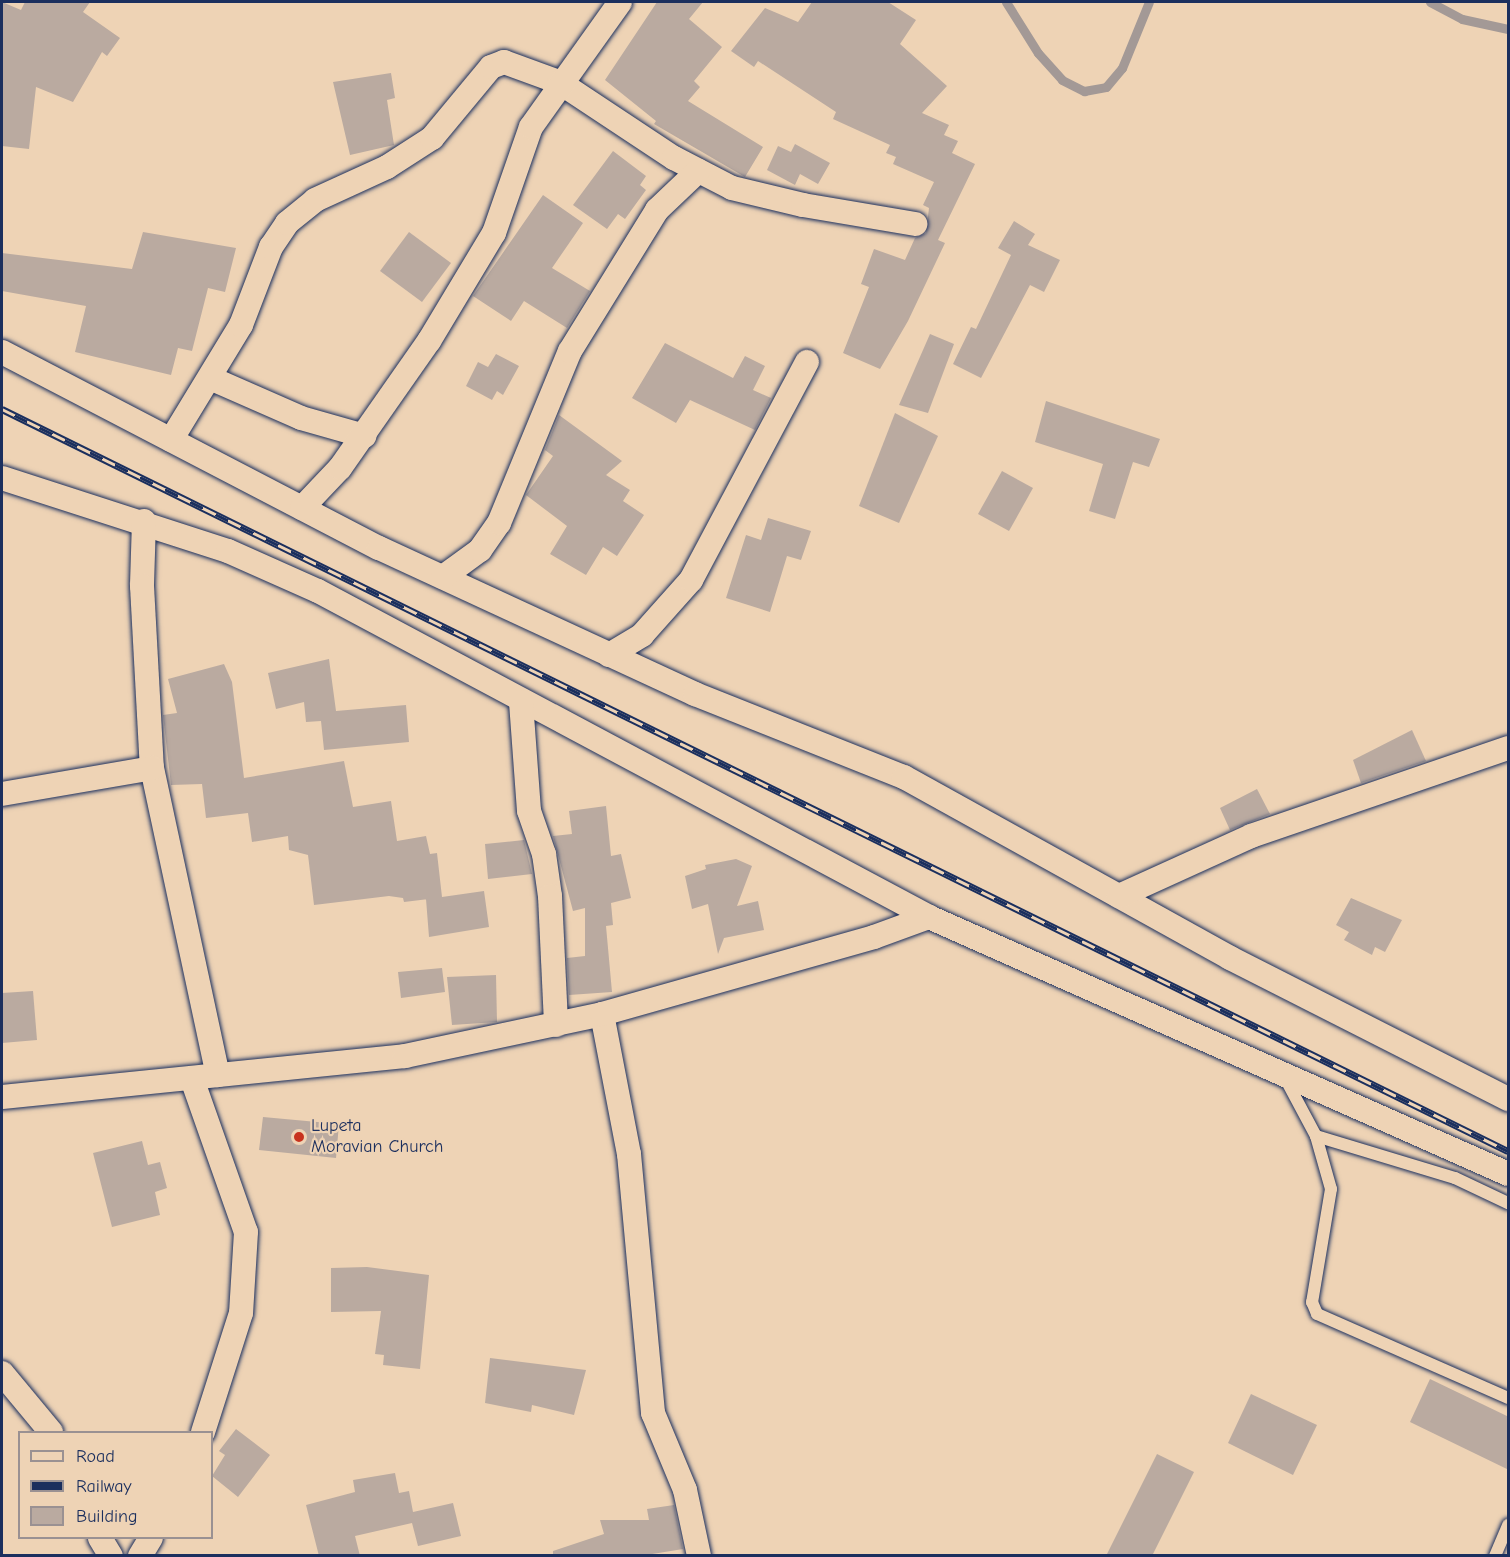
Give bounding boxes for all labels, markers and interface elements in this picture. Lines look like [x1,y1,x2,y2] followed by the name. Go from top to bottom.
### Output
[311,1116,443,1158] place label: Lupeta Moravian Church
[292,1130,306,1144] marker: Lupeta Moravian Church
[18,1431,213,1539] legend
[76,1446,115,1467] text: Road
[76,1476,132,1497] text: Railway
[76,1506,138,1527] text: Building

